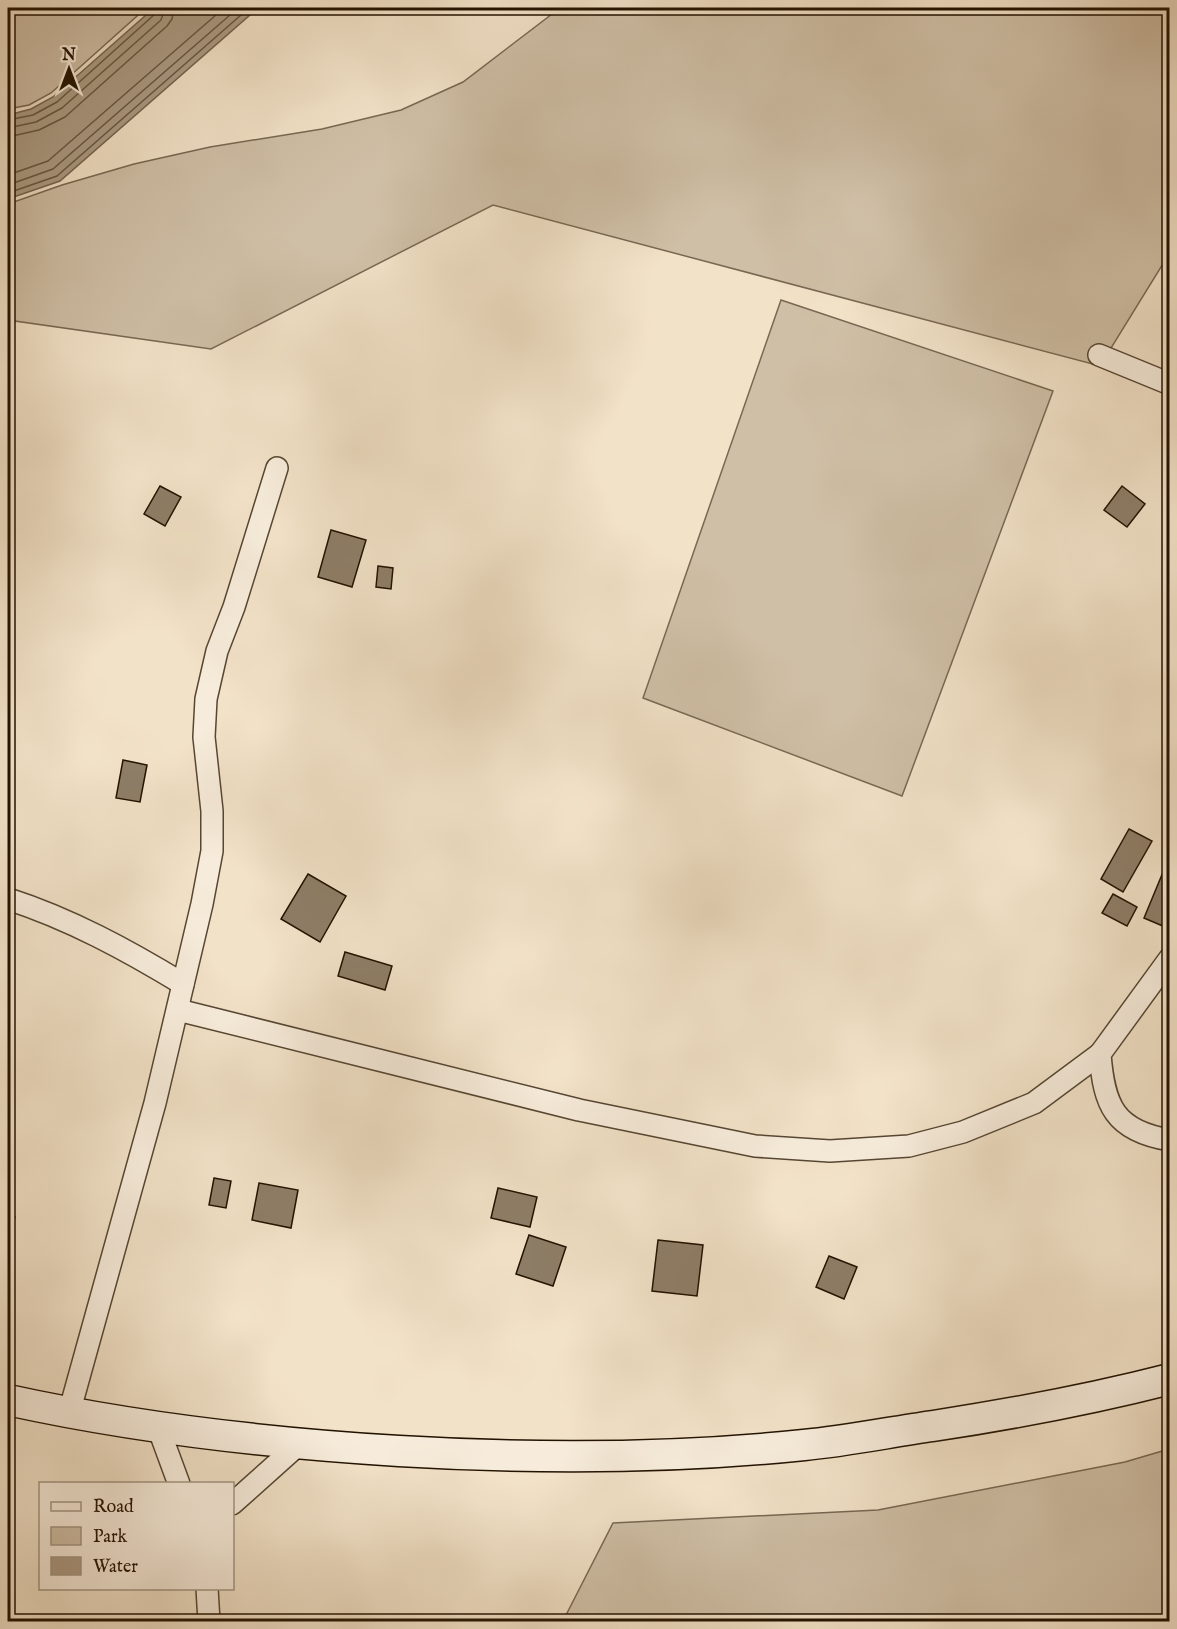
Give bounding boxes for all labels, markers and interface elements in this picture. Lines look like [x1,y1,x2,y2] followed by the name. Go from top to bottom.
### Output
[39,39,99,99] north arrow
[61,46,76,66] text: N
[39,1482,234,1590] legend
[93,1496,134,1519] text: Road
[93,1526,128,1549] text: Park
[93,1556,138,1579] text: Water

